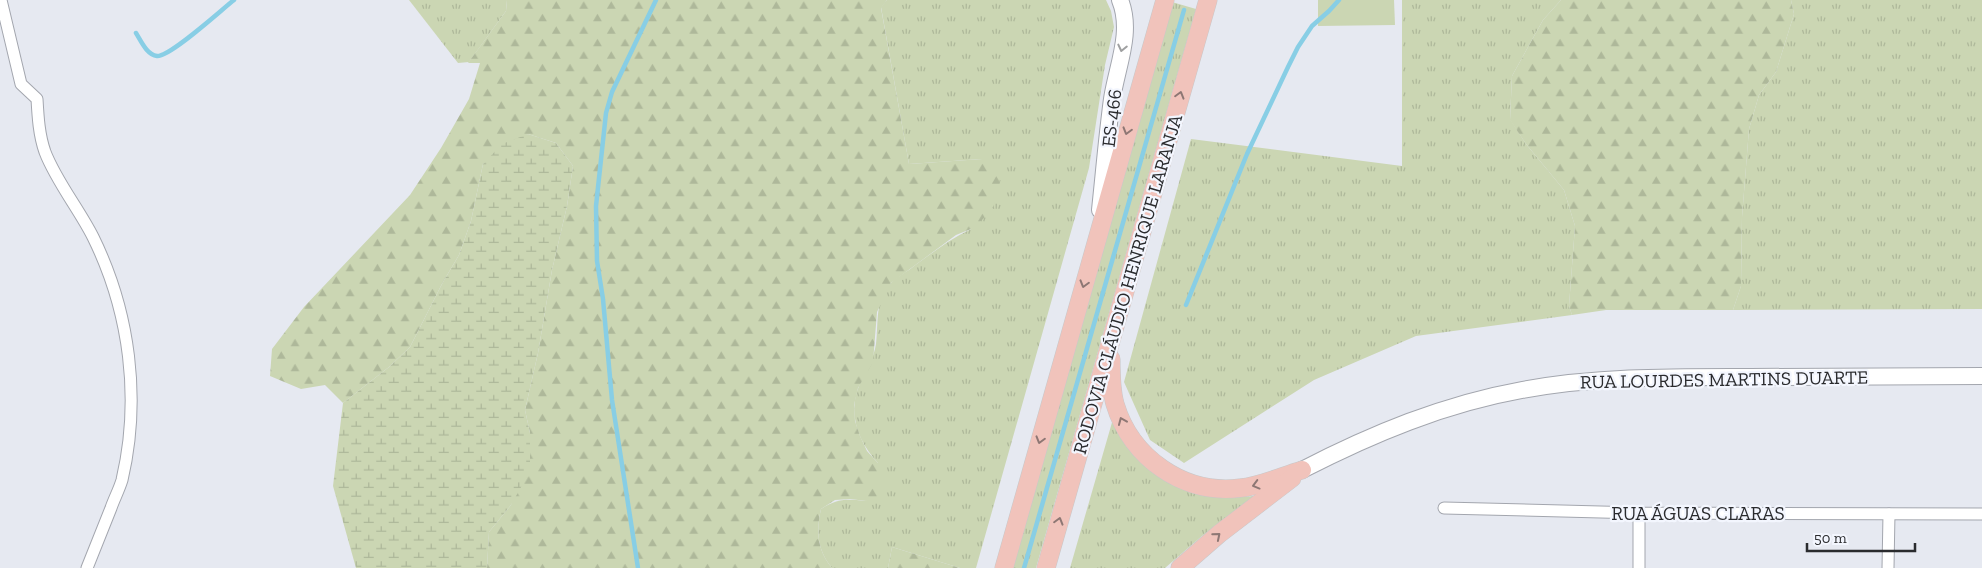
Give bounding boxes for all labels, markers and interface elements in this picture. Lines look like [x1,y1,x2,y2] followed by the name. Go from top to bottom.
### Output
[1117,43,1128,52] one-way arrow
[1097,88,1126,148] street label: ES-466
[1175,92,1185,100] one-way arrow
[1068,111,1187,457] street label: RODOVIA CLÁUDIO HENRIQUE LARANJA
[1123,127,1133,135] one-way arrow
[1079,279,1090,288] one-way arrow
[1580,365,1868,394] street label: RUA LOURDES MARTINS DUARTE
[1117,417,1128,426] one-way arrow
[1035,436,1045,444] one-way arrow
[1252,479,1260,489] one-way arrow
[1611,502,1785,525] street label: RUA ÁGUAS CLARAS
[1054,518,1064,526] one-way arrow
[1807,520,1914,552] scale bar
[1814,529,1847,547] text: 50 m
[1211,533,1220,541] one-way arrow

